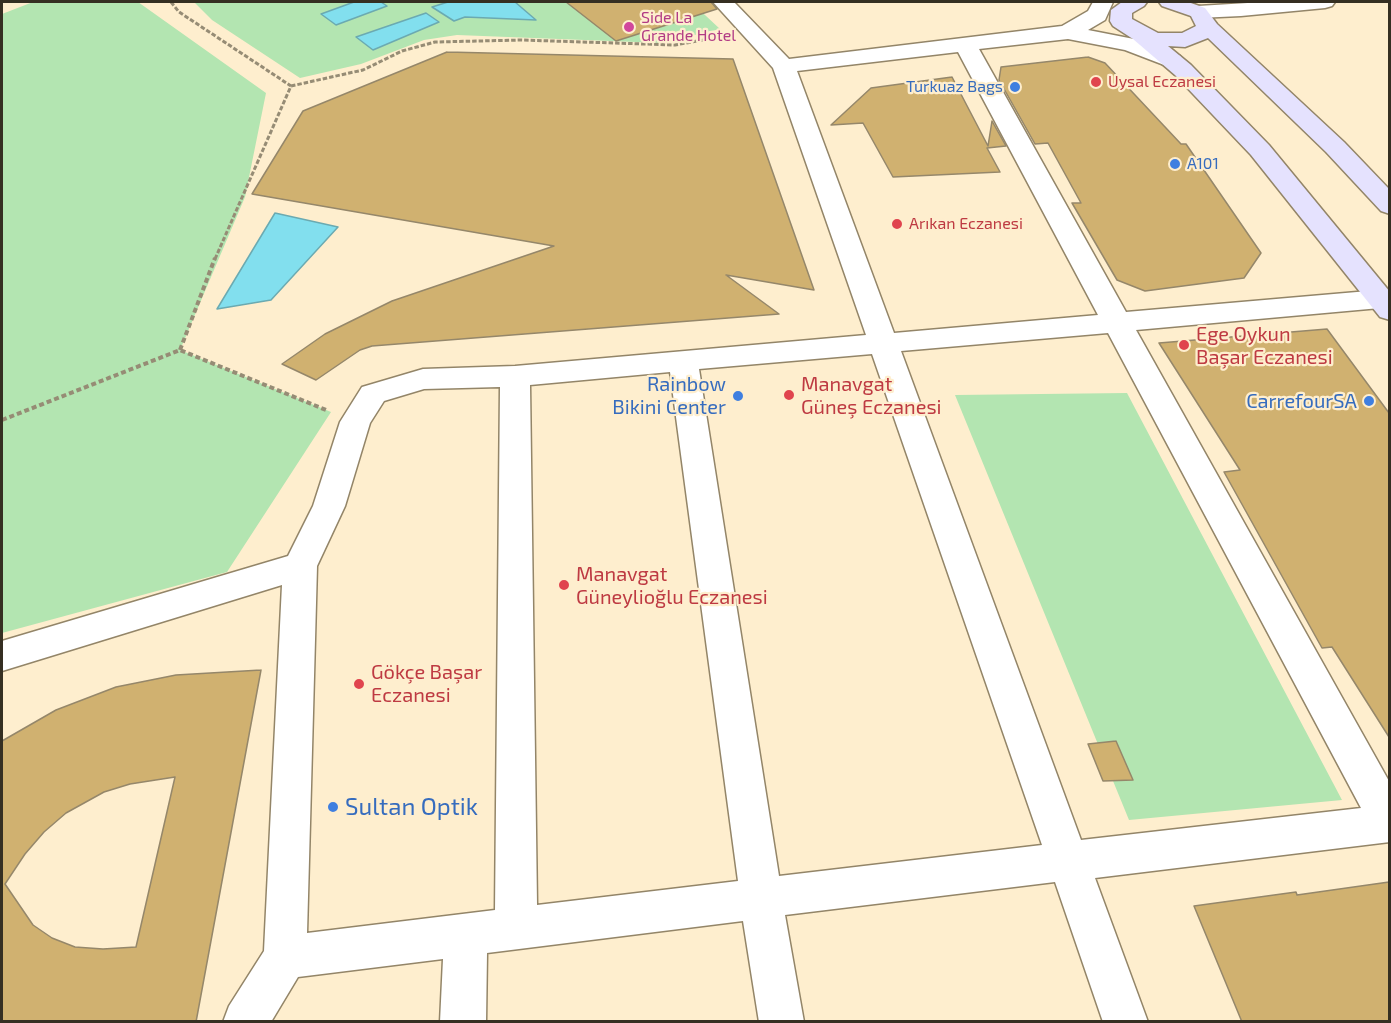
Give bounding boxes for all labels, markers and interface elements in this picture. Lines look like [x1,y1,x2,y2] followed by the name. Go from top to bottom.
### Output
[641,8,736,46] place label: Side La Grande Hotel
[622,20,636,34] marker: Side La Grande Hotel
[1108,72,1216,92] place label: Uysal Eczanesi
[1089,75,1103,89] marker: Uysal Eczanesi
[906,77,1003,97] place label: Turkuaz Bags
[1008,80,1022,94] marker: Turkuaz Bags
[1187,154,1219,174] place label: A101
[1168,157,1182,171] marker: A101
[909,214,1023,234] place label: Arıkan Eczanesi
[890,217,904,231] marker: Arıkan Eczanesi
[1196,322,1333,369] place label: Ege Oykun Başar Eczanesi
[1177,338,1191,352] marker: Ege Oykun Başar Eczanesi
[612,372,726,419] place label: Rainbow Bikini Center
[801,372,942,419] place label: Manavgat Güneş Eczanesi
[782,388,796,402] marker: Manavgat Güneş Eczanesi
[731,389,745,403] marker: Rainbow Bikini Center
[1246,389,1357,413] place label: CarrefourSA
[1362,394,1376,408] marker: CarrefourSA
[576,562,768,609] place label: Manavgat Güneylioğlu Eczanesi
[557,578,571,592] marker: Manavgat Güneylioğlu Eczanesi
[371,660,482,707] place label: Gökçe Başar Eczanesi
[352,677,366,691] marker: Gökçe Başar Eczanesi
[345,793,478,821] place label: Sultan Optik
[326,800,340,814] marker: Sultan Optik

